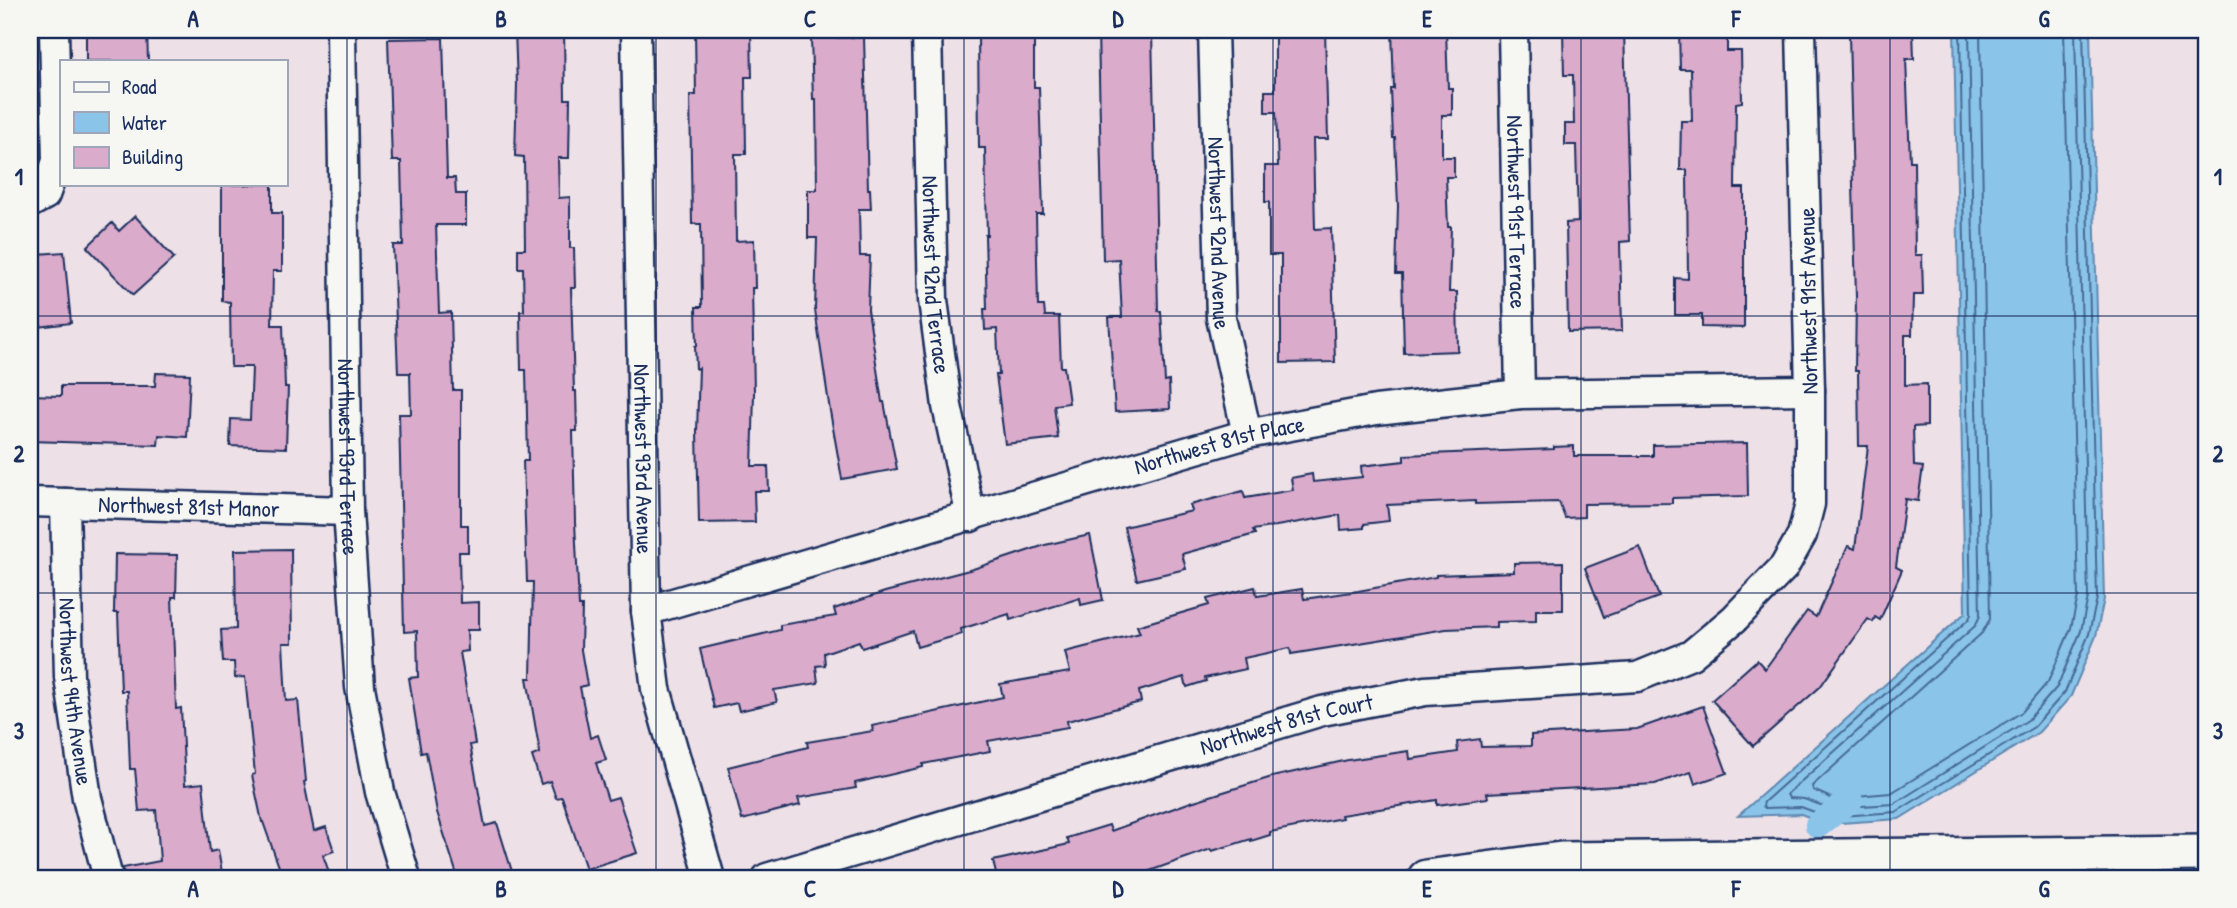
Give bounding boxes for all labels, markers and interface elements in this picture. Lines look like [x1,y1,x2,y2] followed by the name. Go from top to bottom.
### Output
[187,3,199,34] text: A
[495,3,507,34] text: B
[804,3,816,34] text: C
[1113,3,1125,34] text: D
[1422,3,1433,34] text: E
[1731,3,1742,34] text: F
[2038,3,2050,34] text: G
[60,60,287,186] legend
[122,72,156,101] text: Road
[122,108,167,137] text: Water
[1500,115,1534,309] street label: Northwest 91st Terrace
[1201,136,1239,332] street label: Northwest 92nd Avenue
[122,142,183,171] text: Building
[15,161,23,192] text: 1
[2214,161,2222,192] text: 1
[915,175,959,376] street label: Northwest 92nd Terrace
[1790,207,1825,395] street label: Northwest 91st Avenue
[331,358,367,556] street label: Northwest 93rd Terrace
[627,364,661,554] street label: Northwest 93rd Avenue
[1130,408,1307,481] street label: Northwest 81st Place
[14,438,25,469] text: 2
[2213,438,2224,469] text: 2
[98,488,280,524] street label: Northwest 81st Manor
[52,598,101,787] street label: Northwest 94th Avenue
[1196,685,1376,762] street label: Northwest 81st Court
[14,715,24,746] text: 3
[2213,715,2223,746] text: 3
[187,873,199,904] text: A
[495,873,507,904] text: B
[804,873,816,904] text: C
[1113,873,1125,904] text: D
[1422,873,1433,904] text: E
[1731,873,1742,904] text: F
[2038,873,2050,904] text: G

